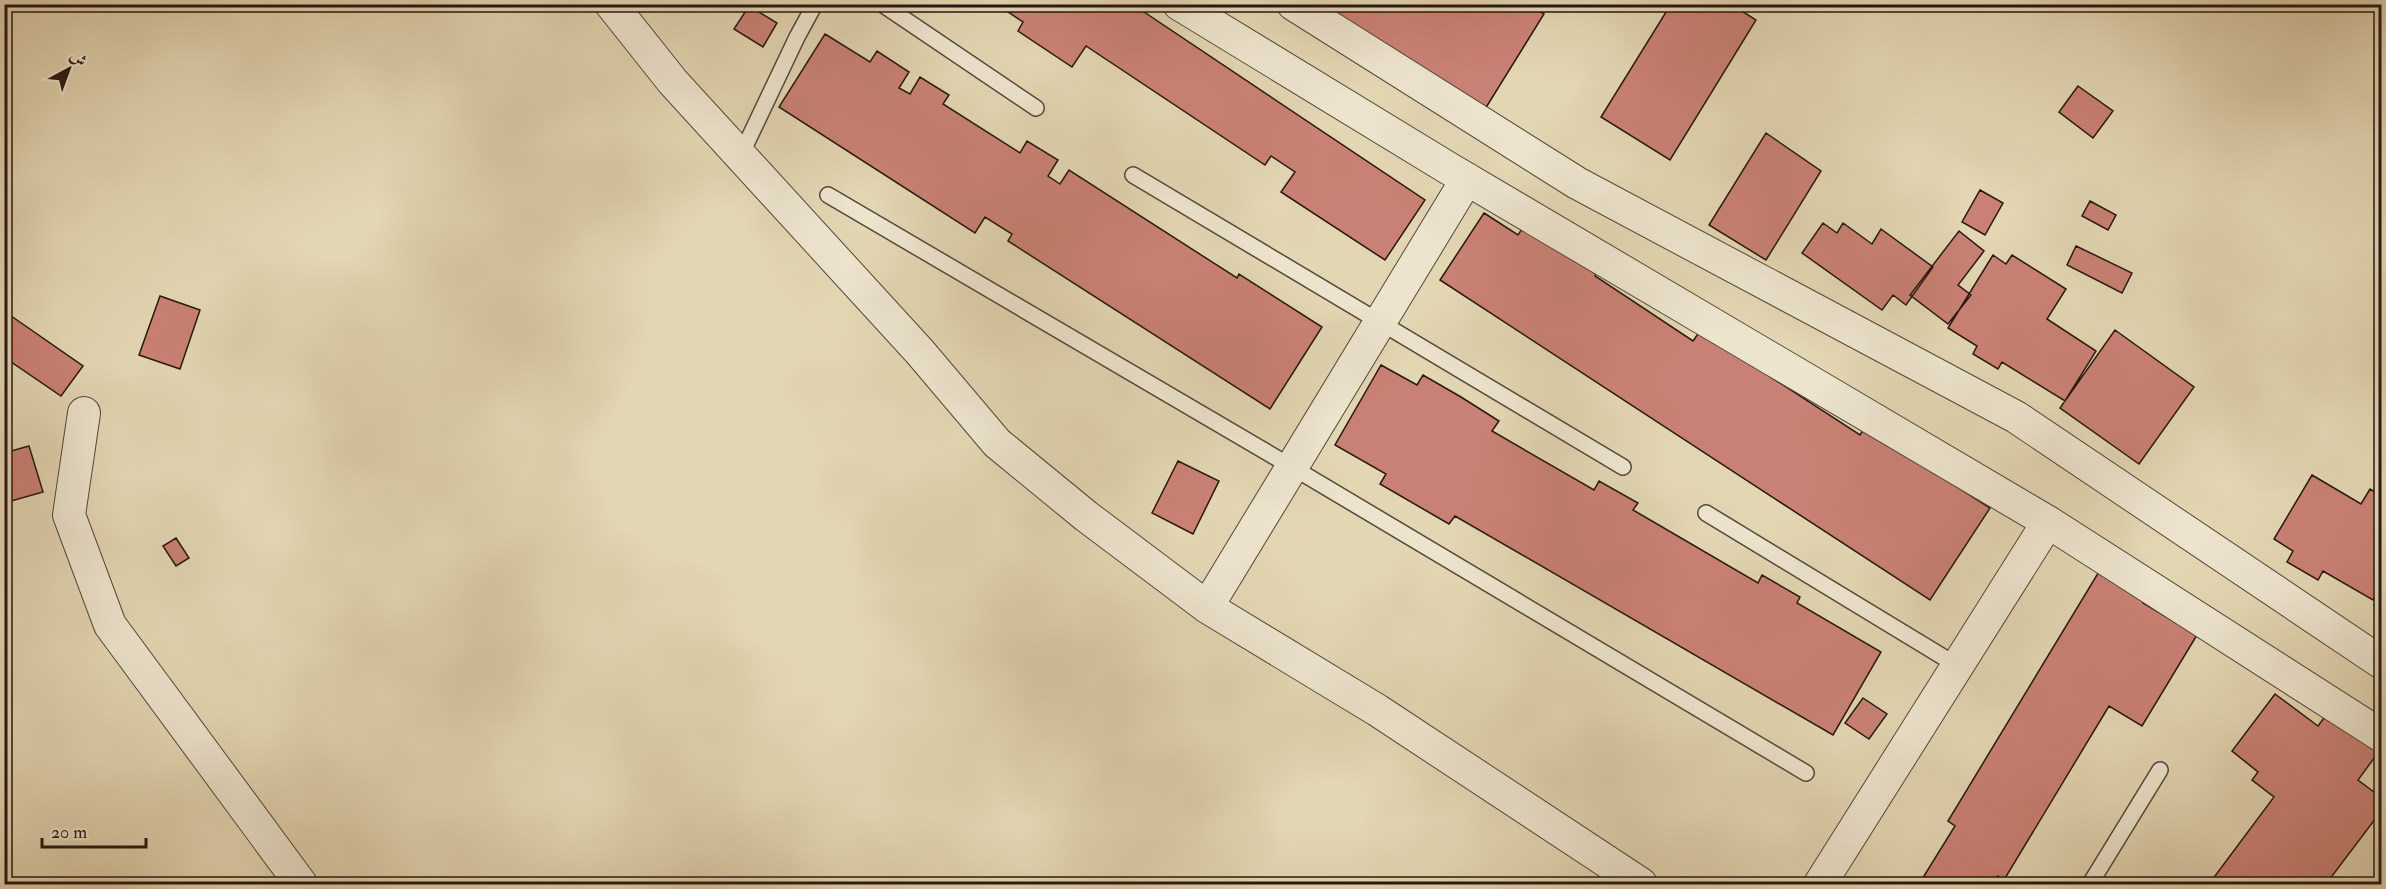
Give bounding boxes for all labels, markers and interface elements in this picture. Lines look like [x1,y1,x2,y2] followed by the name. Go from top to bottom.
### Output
[39,39,99,99] north arrow
[66,46,91,71] text: ش
[42,811,146,849] scale bar
[51,821,87,844] text: 20 m

